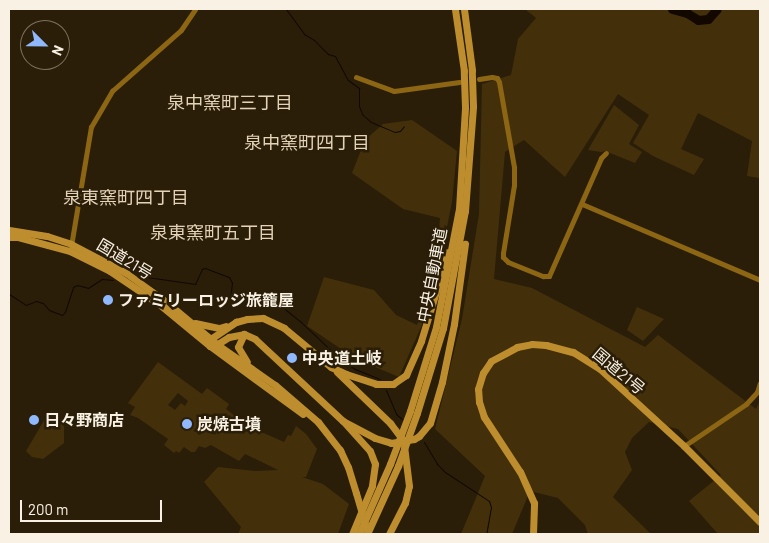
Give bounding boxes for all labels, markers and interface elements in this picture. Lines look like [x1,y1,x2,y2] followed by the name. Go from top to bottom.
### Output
[20,20,70,70] north arrow
[49,43,68,58] text: N
[167,91,293,113] district label: 泉中窯町三丁目
[244,131,370,153] district label: 泉中窯町四丁目
[63,186,189,208] district label: 泉東窯町四丁目
[150,221,276,243] district label: 泉東窯町五丁目
[413,226,451,324] street label: 中央自動車道
[94,235,156,283] street label: 国道21号
[118,290,294,310] place label: ファミリーロッジ旅籠屋
[102,294,114,306] marker: ファミリーロッジ旅籠屋
[589,344,649,398] street label: 国道21号
[302,348,382,368] place label: 中央道土岐
[286,352,298,364] marker: 中央道土岐
[44,410,124,430] place label: 日々野商店
[28,414,40,426] marker: 日々野商店
[197,414,261,434] place label: 炭焼古墳
[181,418,193,430] marker: 炭焼古墳
[22,490,165,522] scale bar
[28,500,68,518] text: 200 m

